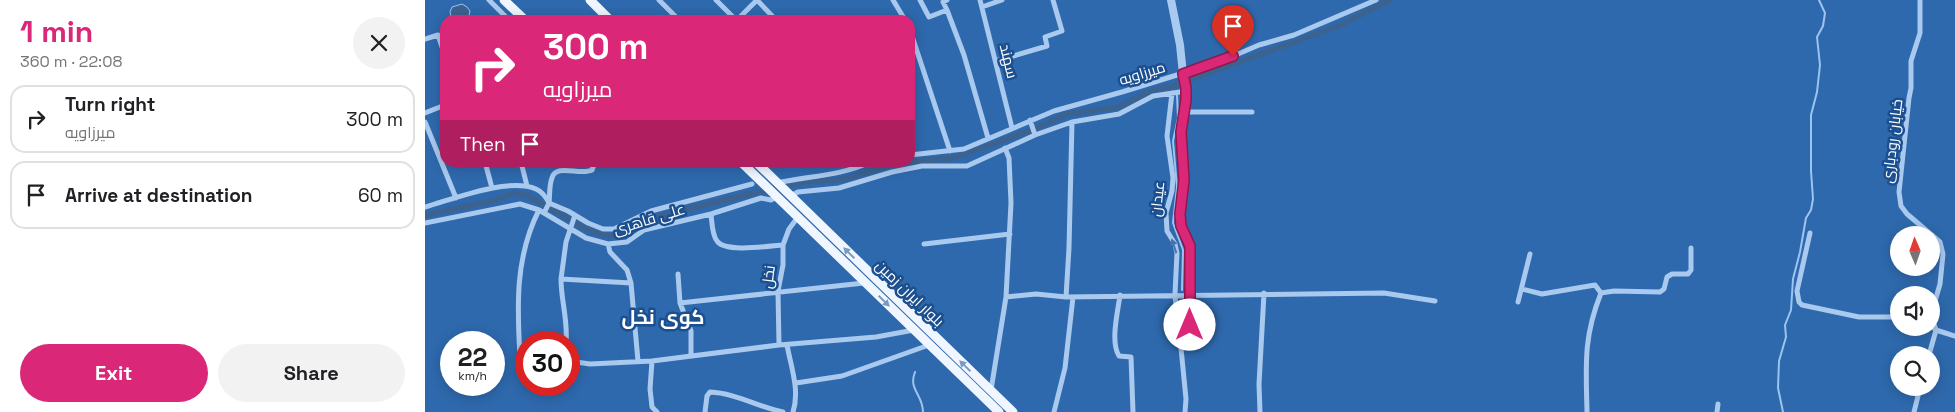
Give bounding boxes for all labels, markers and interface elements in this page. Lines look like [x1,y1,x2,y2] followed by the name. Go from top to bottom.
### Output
[1212,5,1254,56] pin
[20,12,93,51] text: 1 min
[1219,12,1247,40] icon: arrive
[353,17,405,69] button: close
[543,25,648,69] text: 300 m
[460,35,525,100] icon: right
[995,42,1022,80] street label: سهند
[20,51,122,72] text: 360 m · 22:08
[1117,57,1167,89] street label: میرزاویه
[543,75,612,103] text: میرزاویه
[65,92,155,117] text: Turn right
[1877,98,1908,184] street label: خیابان رودباری
[22,105,50,133] icon: right
[346,107,403,132] text: 300 m
[65,122,116,143] text: میرزاویه
[516,130,544,158] icon: arrive
[460,132,506,157] text: Then
[1146,180,1169,218] street label: عیدان
[22,181,50,209] icon: arrive
[65,183,253,208] text: Arrive at destination
[358,183,403,208] text: 60 m
[611,199,687,240] street label: علی قاهری
[1890,226,1940,276] north arrow
[1890,226,1940,396] map controls
[1170,238,1178,253] one-way arrow
[843,247,855,259] one-way arrow
[871,256,948,331] street label: بلوار ایران زمین
[757,264,780,290] street label: نخل
[1890,286,1940,336] button: sound
[878,295,890,307] one-way arrow
[1163,298,1215,350] position arrow
[621,304,705,330] district label: کوی نخل
[515,331,580,396] speed limit sign: 30
[458,341,487,373] text: 22
[20,344,208,402] button: Exit
[218,344,405,402] button: Share
[1890,346,1940,396] button: search
[960,360,972,372] one-way arrow
[458,368,487,384] text: km/h

